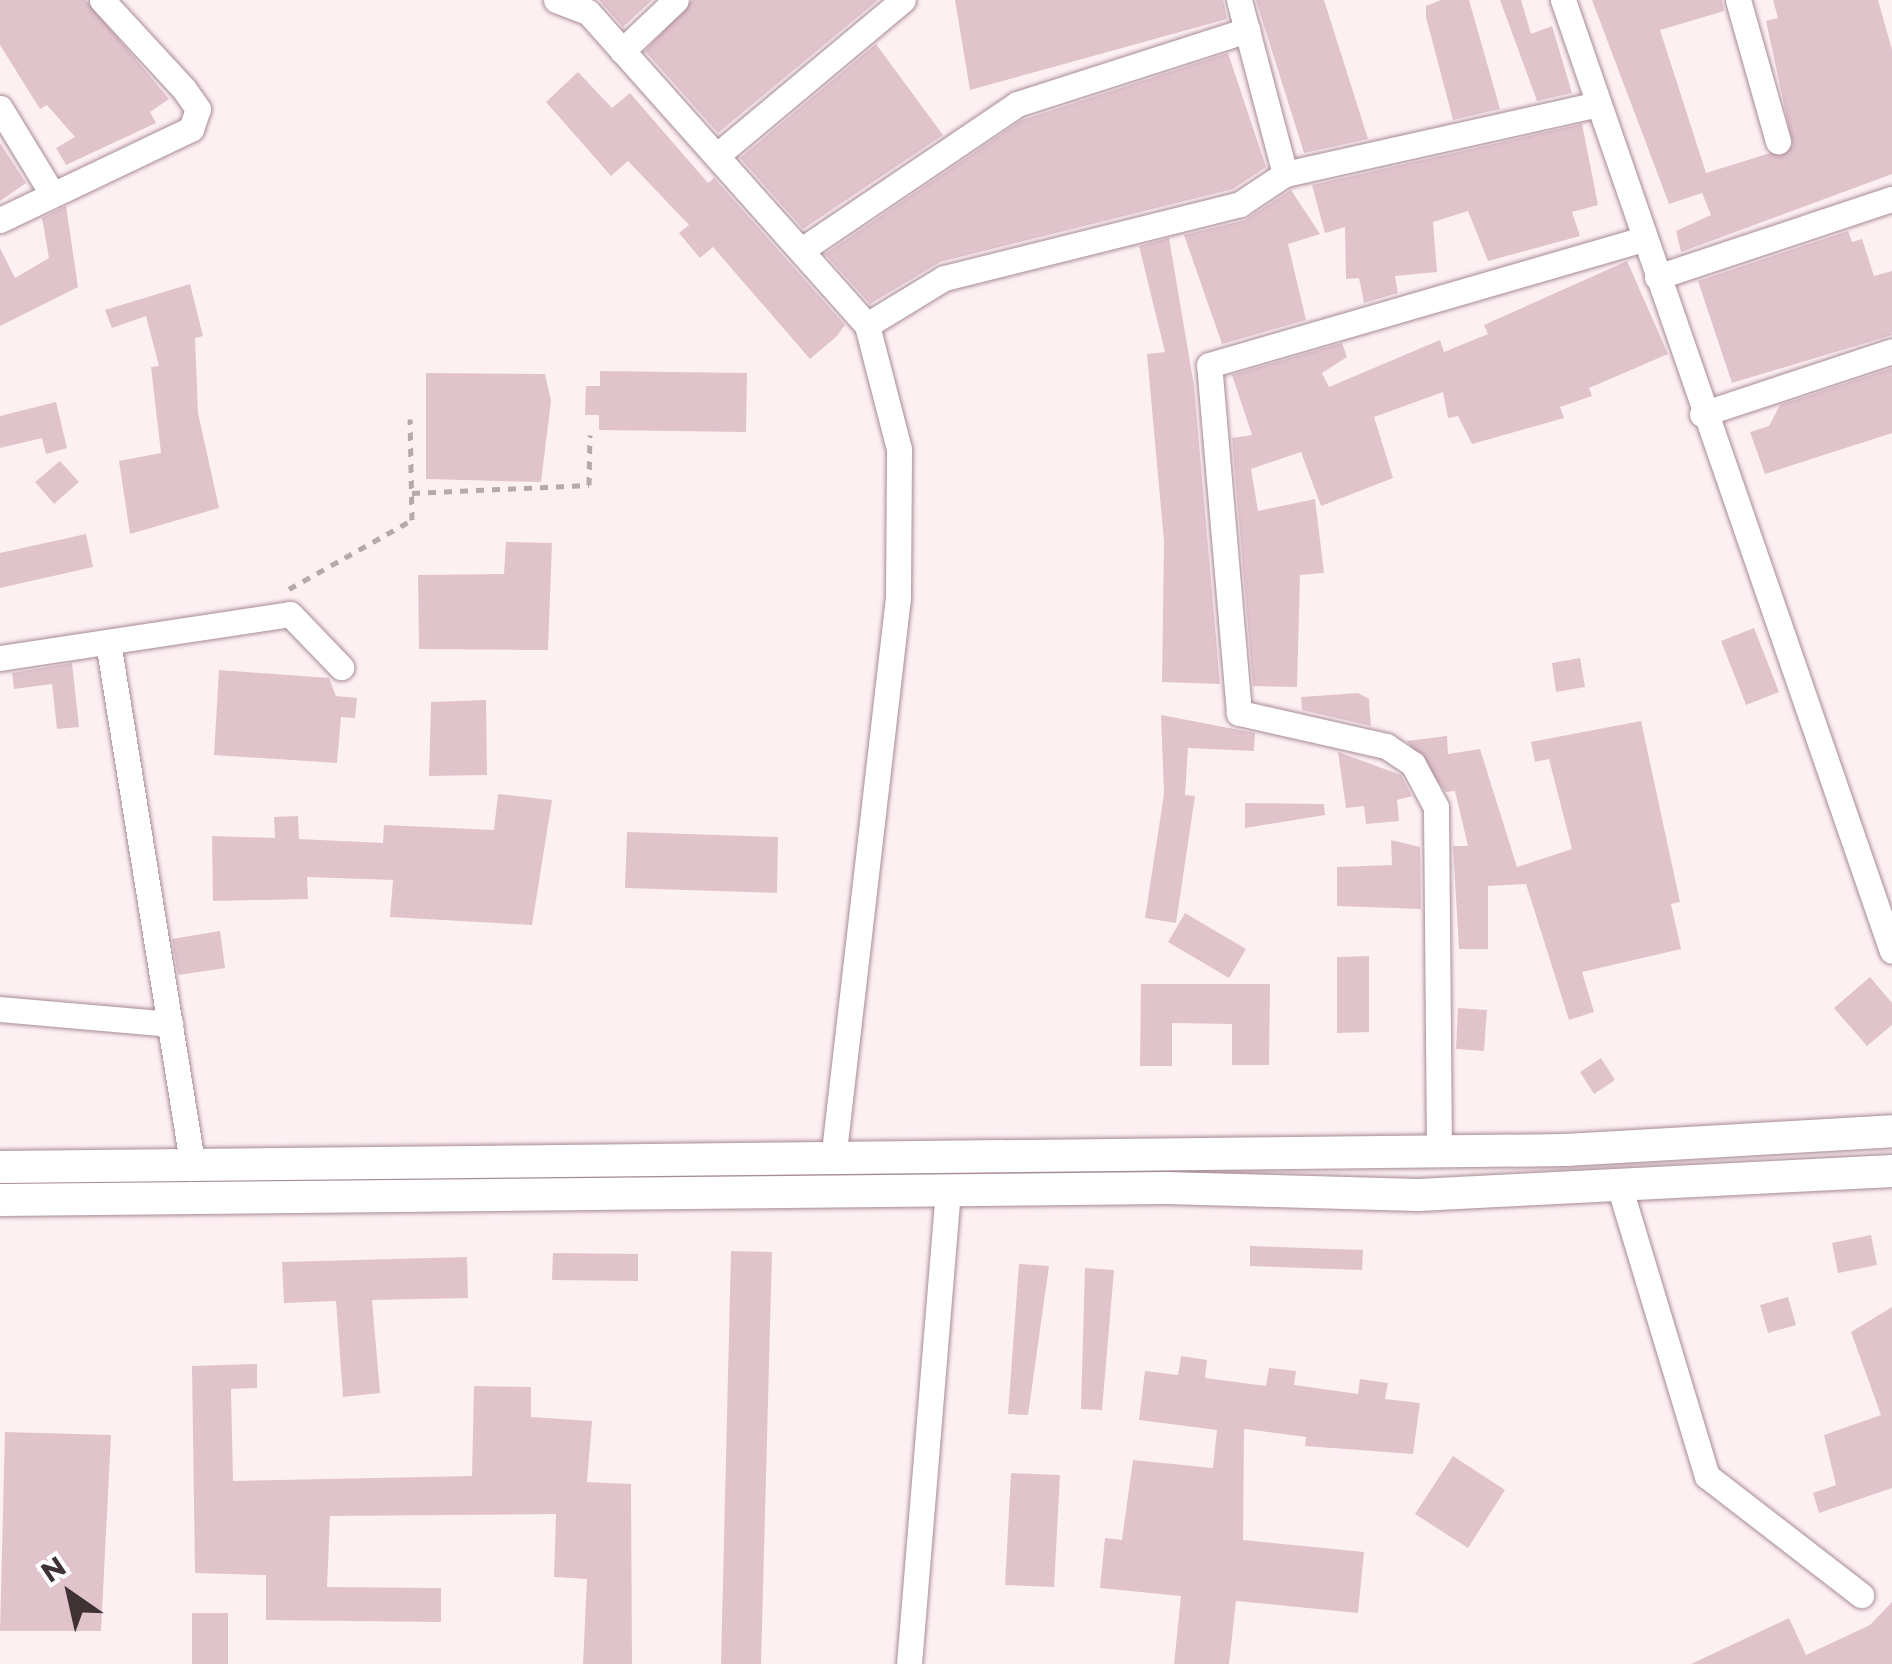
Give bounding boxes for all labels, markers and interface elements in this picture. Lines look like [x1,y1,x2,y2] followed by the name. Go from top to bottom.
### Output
[20,1544,120,1644] north arrow
[34,1549,72,1590] text: N

